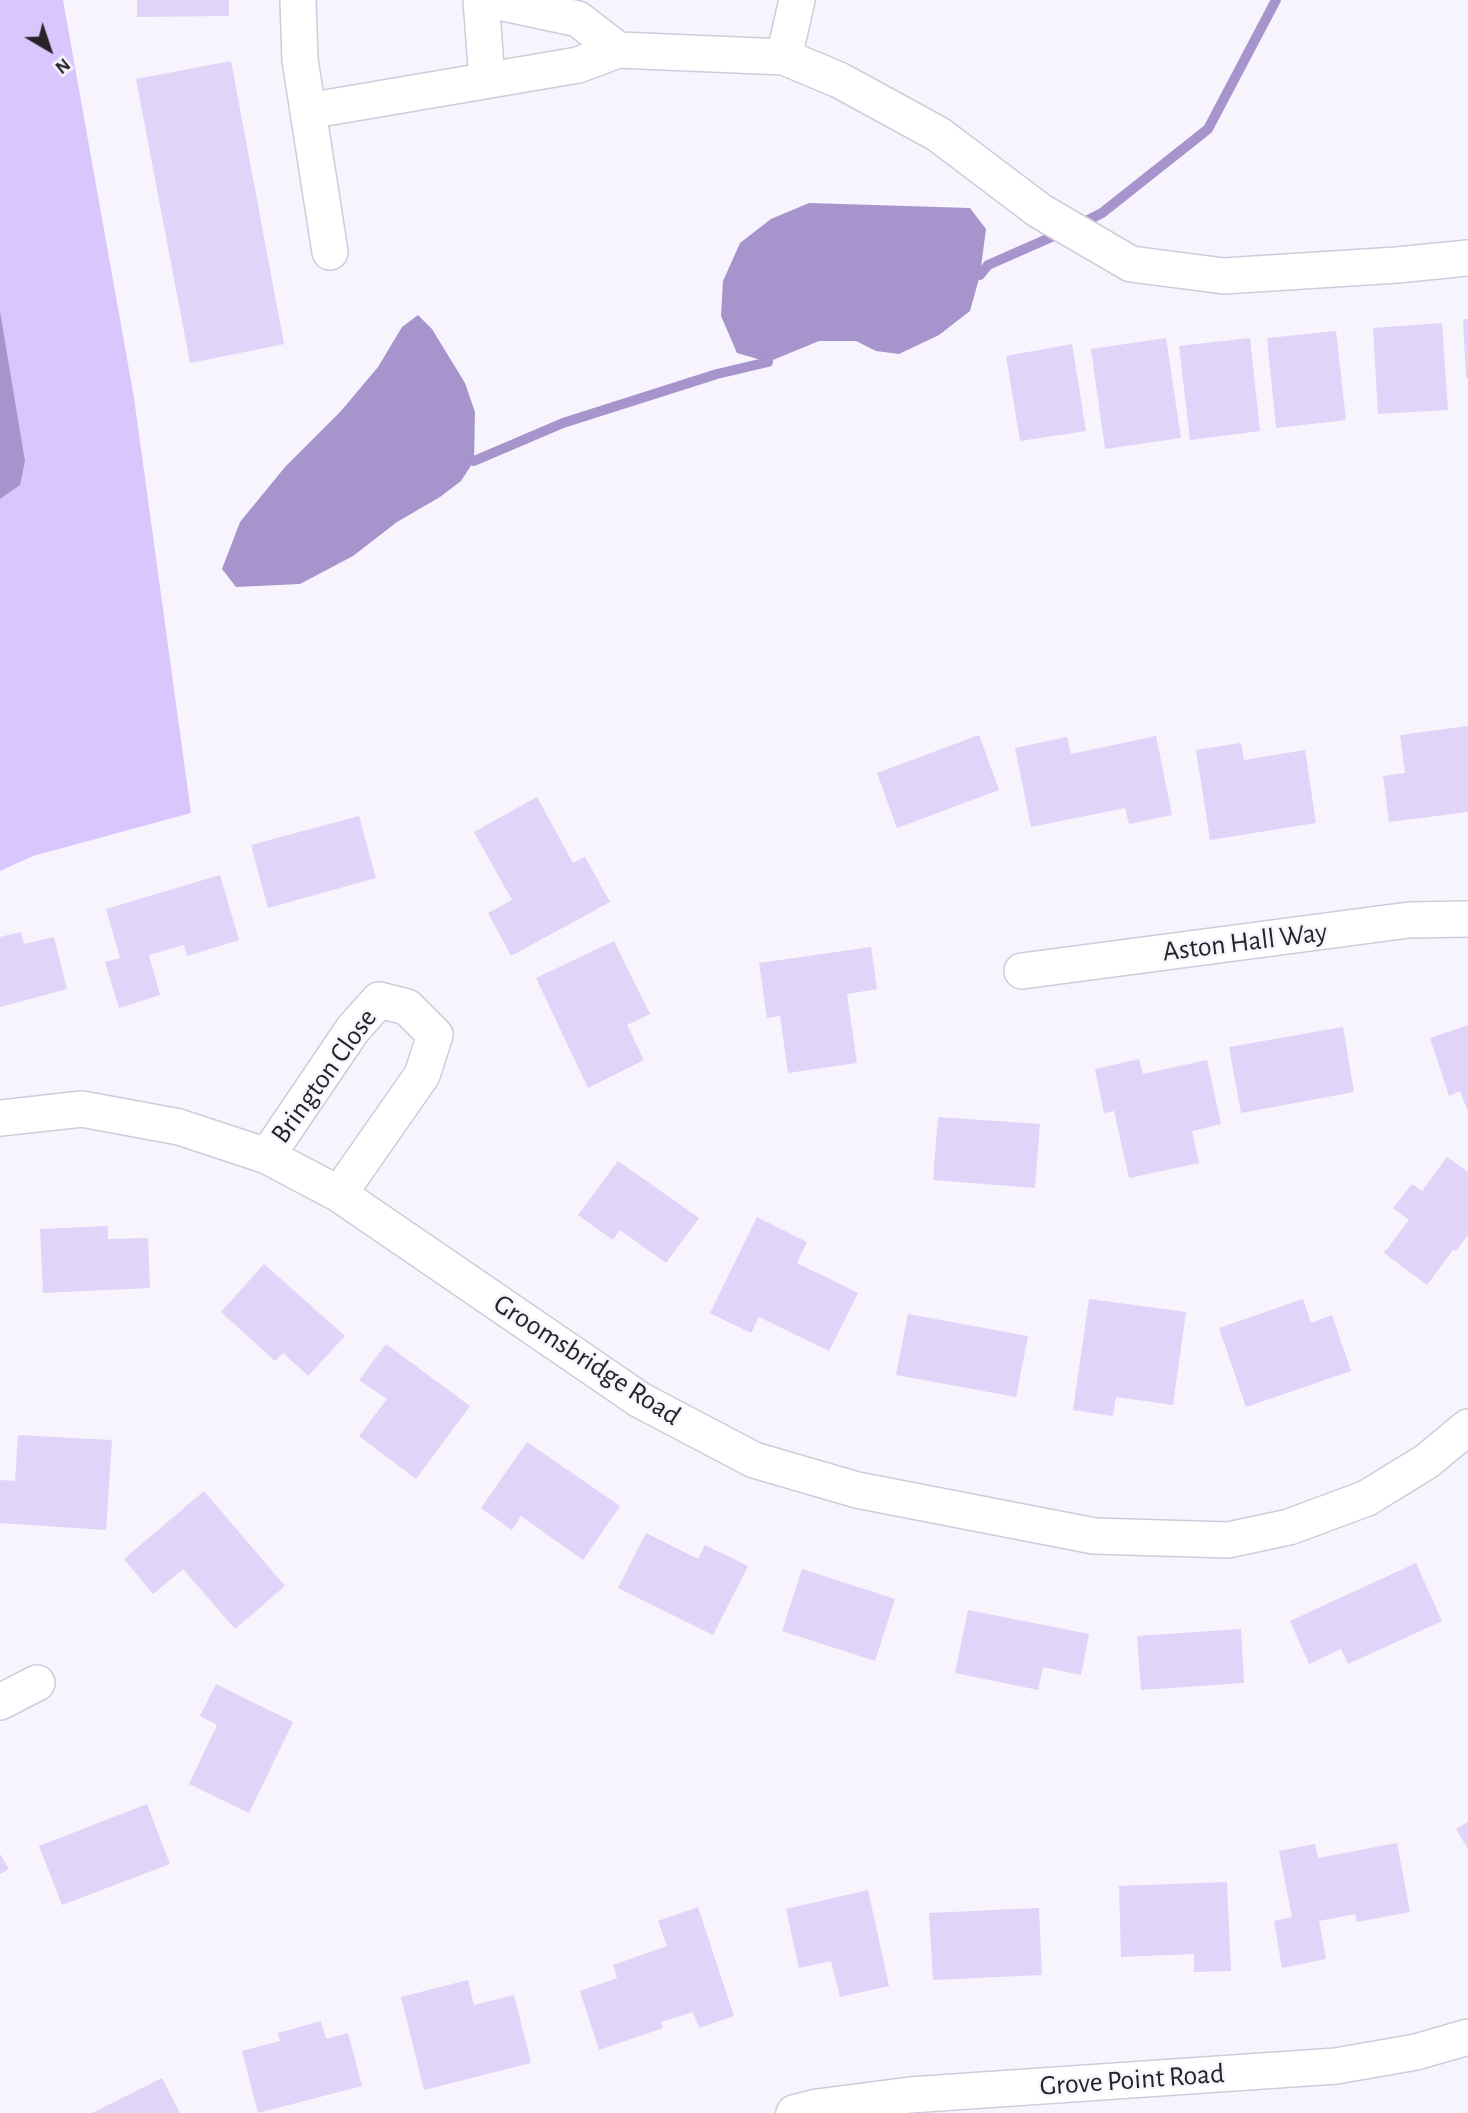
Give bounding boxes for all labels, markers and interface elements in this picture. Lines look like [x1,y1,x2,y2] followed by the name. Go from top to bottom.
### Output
[14,14,84,84] north arrow
[51,54,74,77] text: N
[1161,915,1329,969] street label: Aston Hall Way
[264,1002,384,1150] street label: Brington Close
[487,1287,687,1433] street label: Groomsbridge Road
[1038,2057,1226,2103] street label: Grove Point Road

